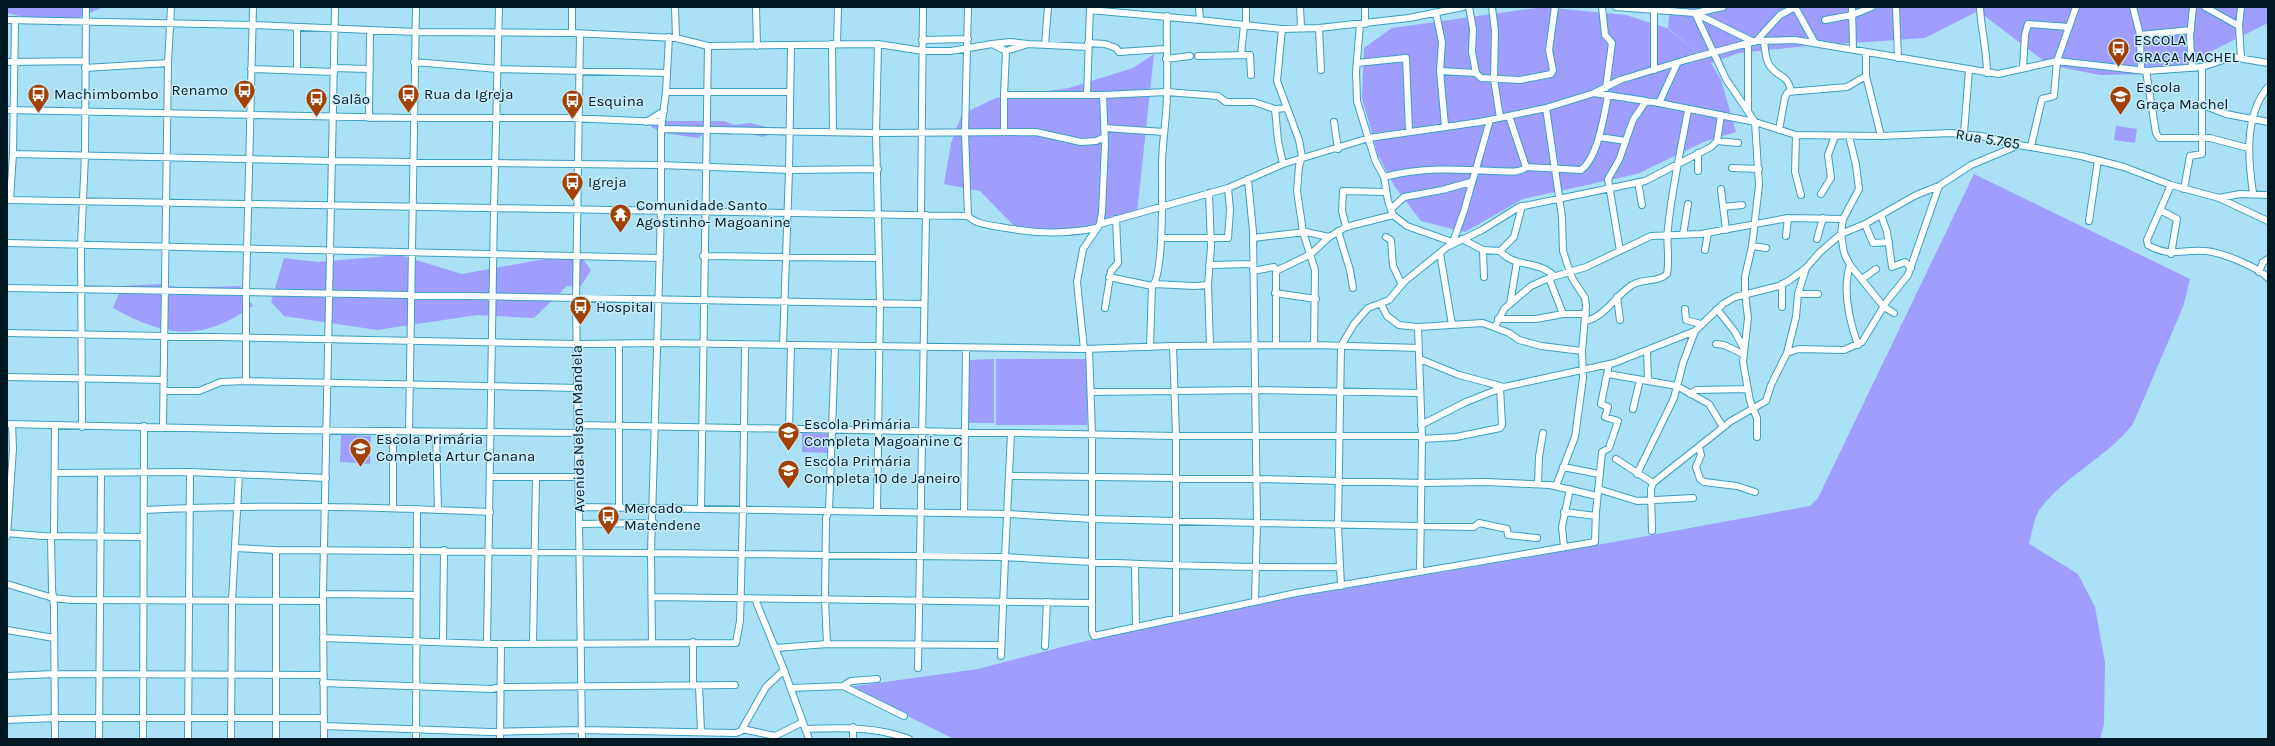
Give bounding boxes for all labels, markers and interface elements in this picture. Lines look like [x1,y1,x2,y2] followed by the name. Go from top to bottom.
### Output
[2134,31,2239,66] place label: ESCOLA GRAÇA MACHEL
[2105,36,2131,69] bus stop icon: ESCOLA GRAÇA MACHEL
[231,77,257,110] bus stop icon: Renamo
[2136,78,2229,113] place label: Escola Graça Machel
[25,81,51,114] bus stop icon: Machimbombo
[172,81,228,99] place label: Renamo
[395,81,421,114] bus stop icon: Rua da Igreja
[2108,83,2134,116] school or university icon: Escola Graça Machel
[54,85,158,103] place label: Machimbombo
[424,85,514,103] place label: Rua da Igreja
[303,86,329,119] bus stop icon: Salão
[560,88,586,121] bus stop icon: Esquina
[332,90,370,108] place label: Salão
[588,92,644,110] place label: Esquina
[1954,125,2022,153] street label: Rua 5.765
[560,169,586,202] bus stop icon: Igreja
[588,173,627,191] place label: Igreja
[636,196,791,231] place label: Comunidade Santo Agostinho- Magoanine
[607,201,633,234] temple icon: Comunidade Santo Agostinho- Magoanine
[567,294,593,327] bus stop icon: Hospital
[596,298,653,316] place label: Hospital
[568,345,588,513] street label: Avenida Nelson Mandela
[804,415,962,450] place label: Escola Primária Completa Magoanine C
[776,420,802,453] school or university icon: Escola Primária Completa Magoanine C
[376,430,535,465] place label: Escola Primária Completa Artur Canana
[348,435,374,468] school or university icon: Escola Primária Completa Artur Canana
[804,452,960,487] place label: Escola Primária Completa 10 de Janeiro
[775,457,801,490] school or university icon: Escola Primária Completa 10 de Janeiro
[624,499,701,534] place label: Mercado Matendene
[595,504,621,537] bus stop icon: Mercado Matendene

